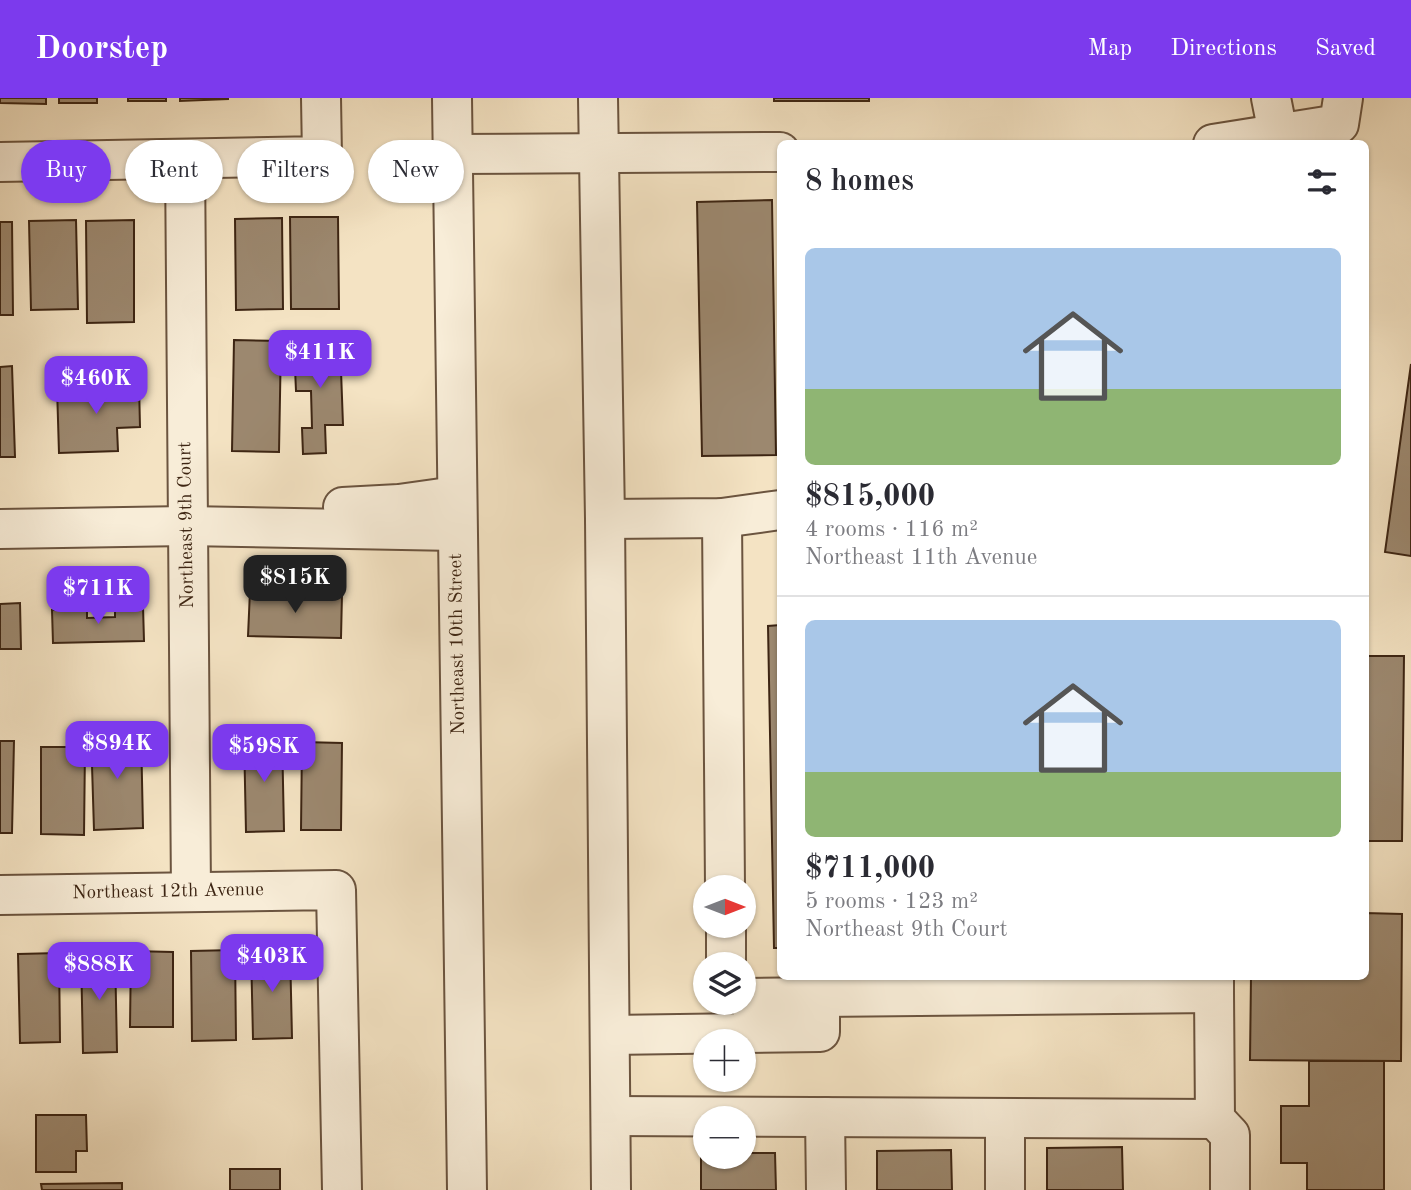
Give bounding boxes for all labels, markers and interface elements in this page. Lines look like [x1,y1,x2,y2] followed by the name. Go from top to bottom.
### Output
[35,33,168,66] text: Doorstep
[1088,37,1132,61] text: Map
[1170,37,1277,61] text: Directions
[1315,37,1376,61] text: Saved
[21,140,111,203] chip: Buy
[125,140,223,203] chip: Rent
[237,140,354,203] chip: Filters
[368,140,464,203] chip: New
[1303,163,1341,201] icon: filters
[805,167,914,197] text: 8 homes
[1010,293,1136,419] icon: home
[271,330,369,390] pin: $411K
[284,341,356,364] text: $411K
[47,356,145,416] pin: $460K
[60,367,132,390] text: $460K
[176,441,198,609] street label: Northeast 9th Court
[805,482,935,512] text: $815,000
[805,518,978,541] text: 4 rooms · 116 m²
[805,546,1037,569] text: Northeast 11th Avenue
[447,553,469,735] street label: Northeast 10th Street
[246,556,344,615] pin: $815K
[49,566,147,626] pin: $711K
[259,566,331,589] text: $815K
[62,577,134,600] text: $711K
[1010,665,1136,791] icon: home
[68,722,166,781] pin: $894K
[215,724,313,784] pin: $598K
[81,732,153,755] text: $894K
[228,735,300,758] text: $598K
[805,854,935,884] text: $711,000
[693,875,756,938] north arrow
[693,875,756,1169] map controls
[72,881,264,903] street label: Northeast 12th Avenue
[805,890,978,913] text: 5 rooms · 123 m²
[805,918,1007,941] text: Northeast 9th Court
[223,934,321,994] pin: $403K
[50,942,148,1002] pin: $888K
[236,945,308,968] text: $403K
[693,952,756,1015] button: layers
[63,953,135,976] text: $888K
[693,1029,756,1092] button: +
[693,1106,756,1169] button: −

